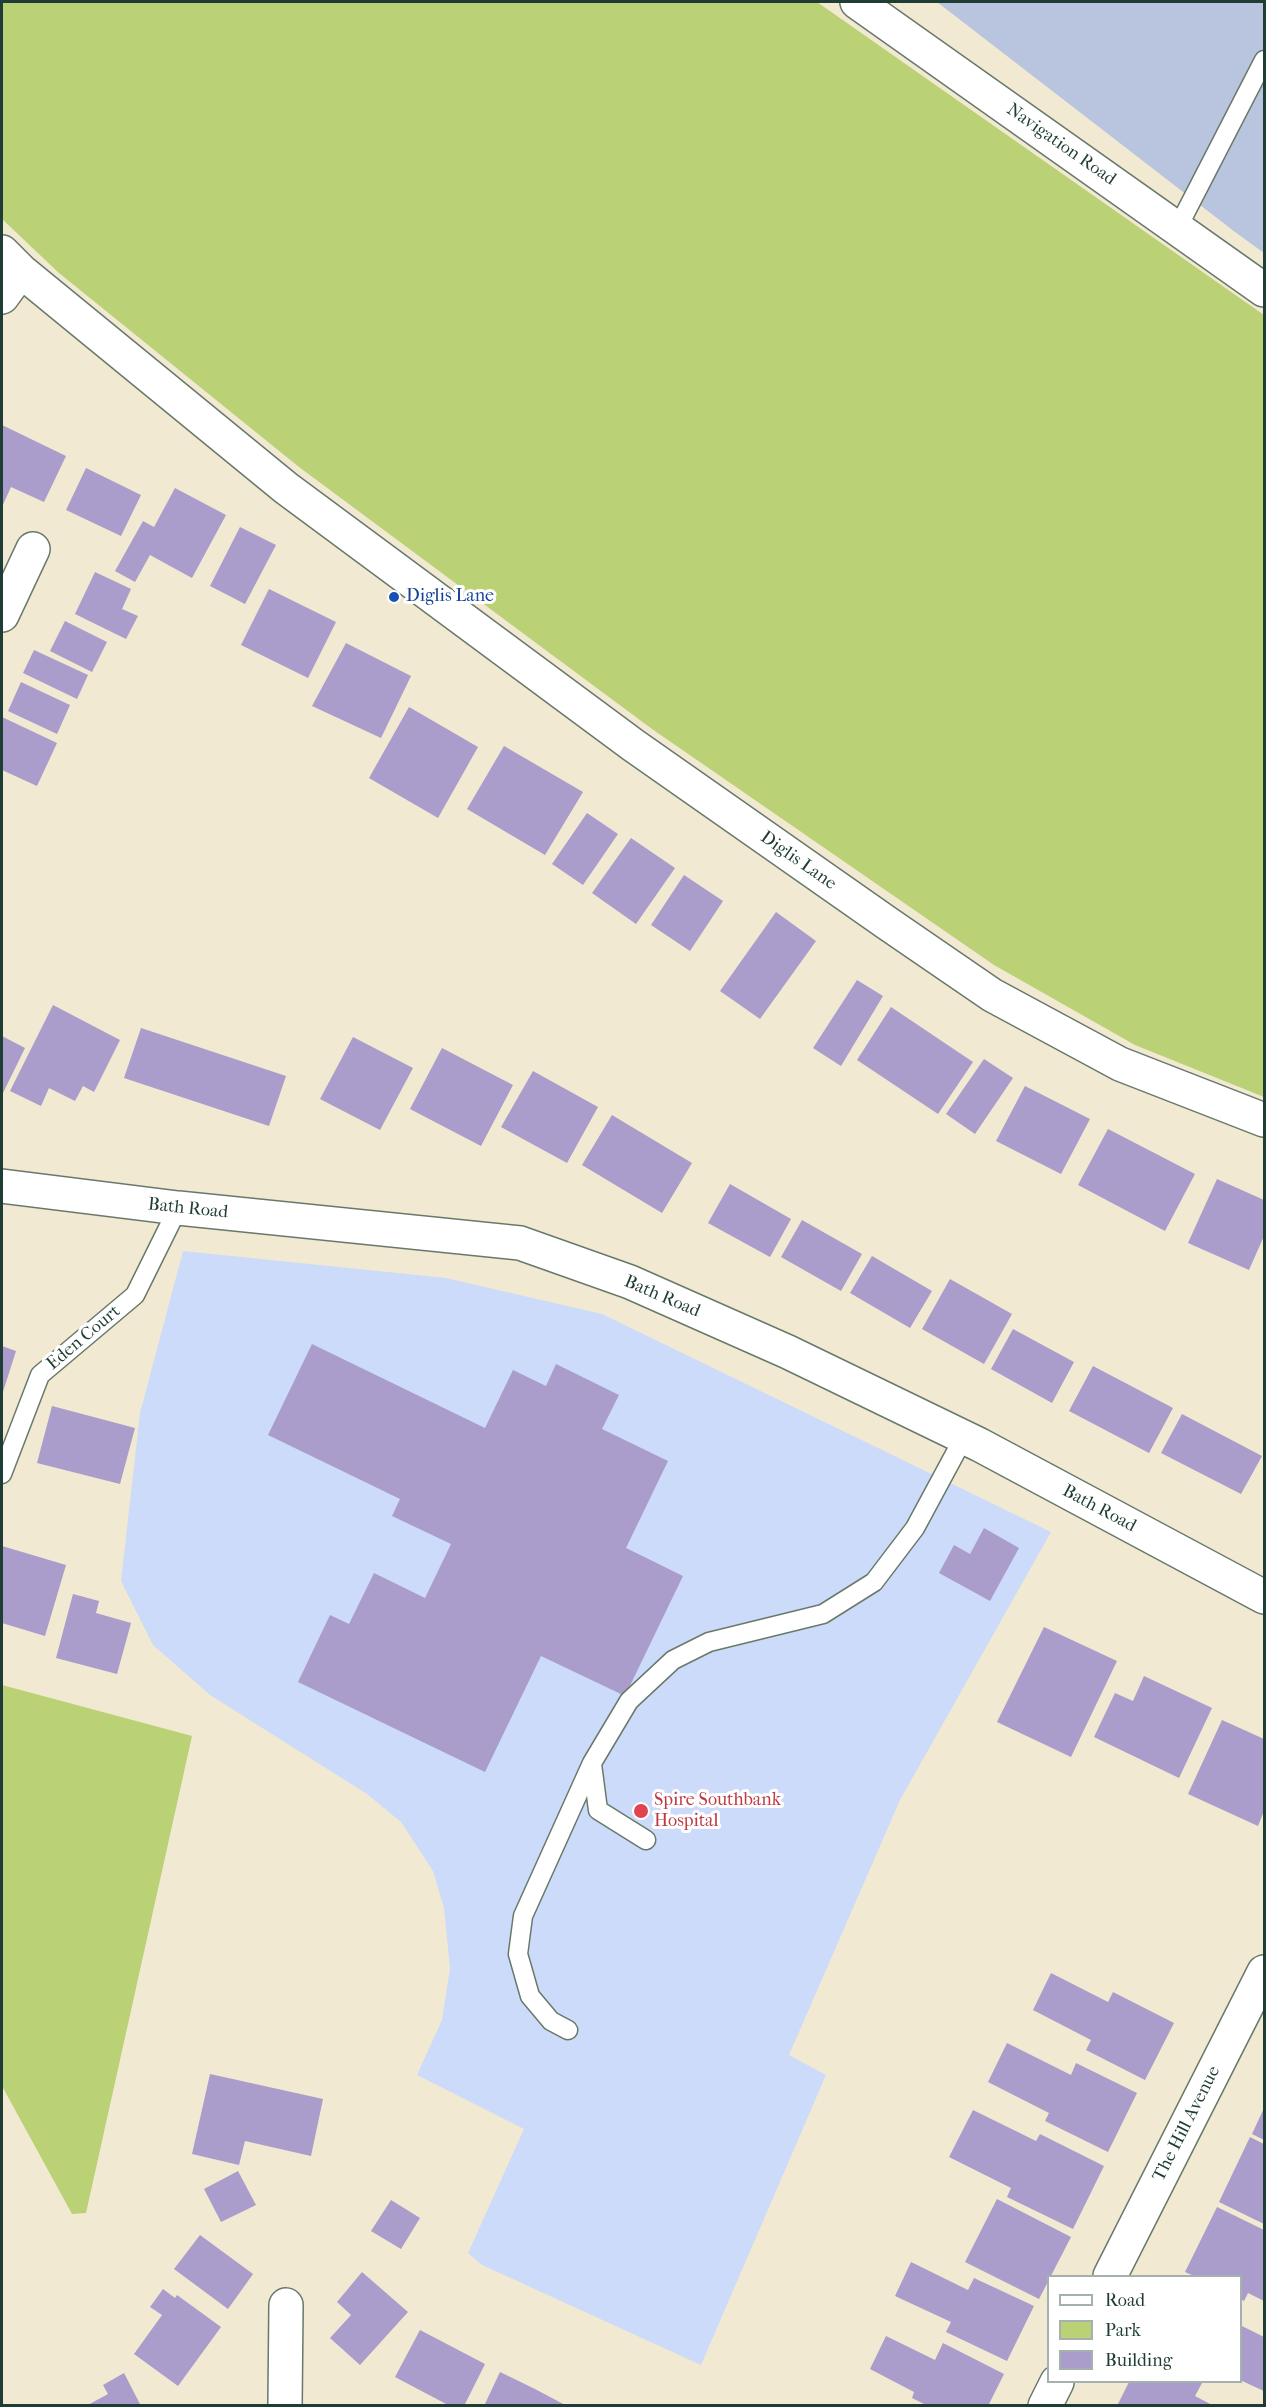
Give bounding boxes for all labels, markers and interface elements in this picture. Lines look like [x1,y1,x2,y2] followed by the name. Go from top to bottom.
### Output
[1002,99,1120,191] street label: Navigation Road
[406,586,494,608] place label: Diglis Lane
[387,590,401,604] marker: Diglis Lane
[756,827,840,895] street label: Diglis Lane
[147,1194,229,1224] street label: Bath Road
[621,1271,703,1323] street label: Bath Road
[43,1301,125,1375] street label: Eden Court
[1058,1481,1140,1537] street label: Bath Road
[654,1790,781,1832] place label: Spire Southbank Hospital
[632,1802,650,1820] marker: Spire Southbank Hospital
[1149,2063,1225,2185] street label: The Hill Avenue
[1047,2275,1242,2383] legend
[1105,2290,1145,2311] text: Road
[1105,2320,1141,2341] text: Park
[1105,2350,1172,2371] text: Building

